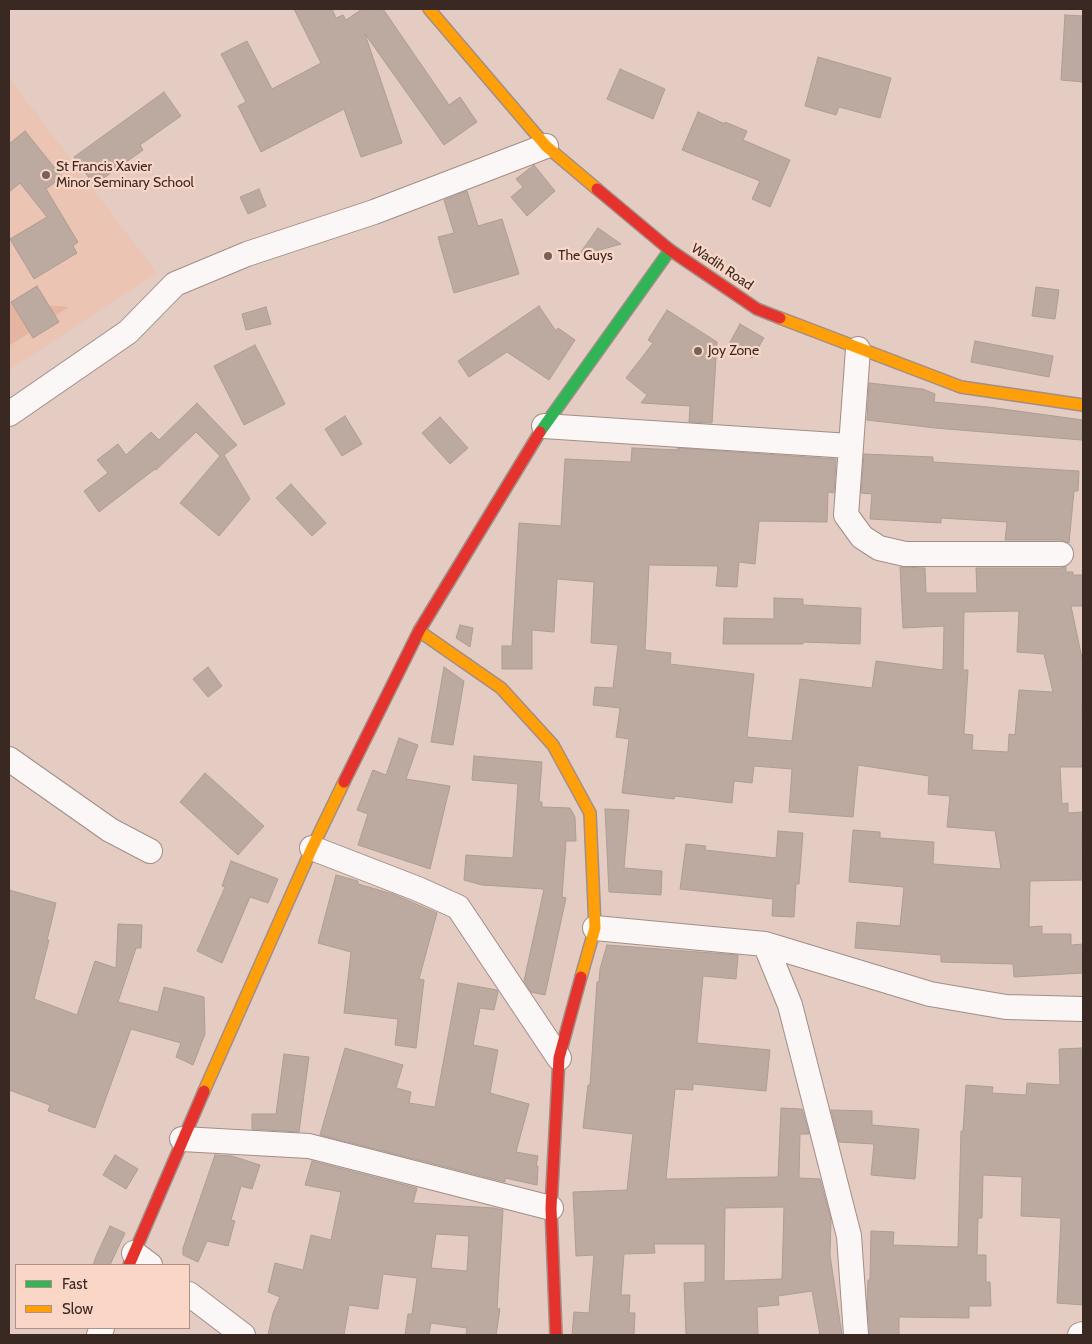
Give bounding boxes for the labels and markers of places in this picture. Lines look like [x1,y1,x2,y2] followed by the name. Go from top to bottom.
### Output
[56,159,194,192] place label: St Francis Xavier Minor Seminary School
[40,169,52,181] marker: St Francis Xavier Minor Seminary School
[558,248,613,264] place label: The Guys
[542,250,554,262] marker: The Guys
[708,343,759,359] place label: Joy Zone
[692,345,704,357] marker: Joy Zone

